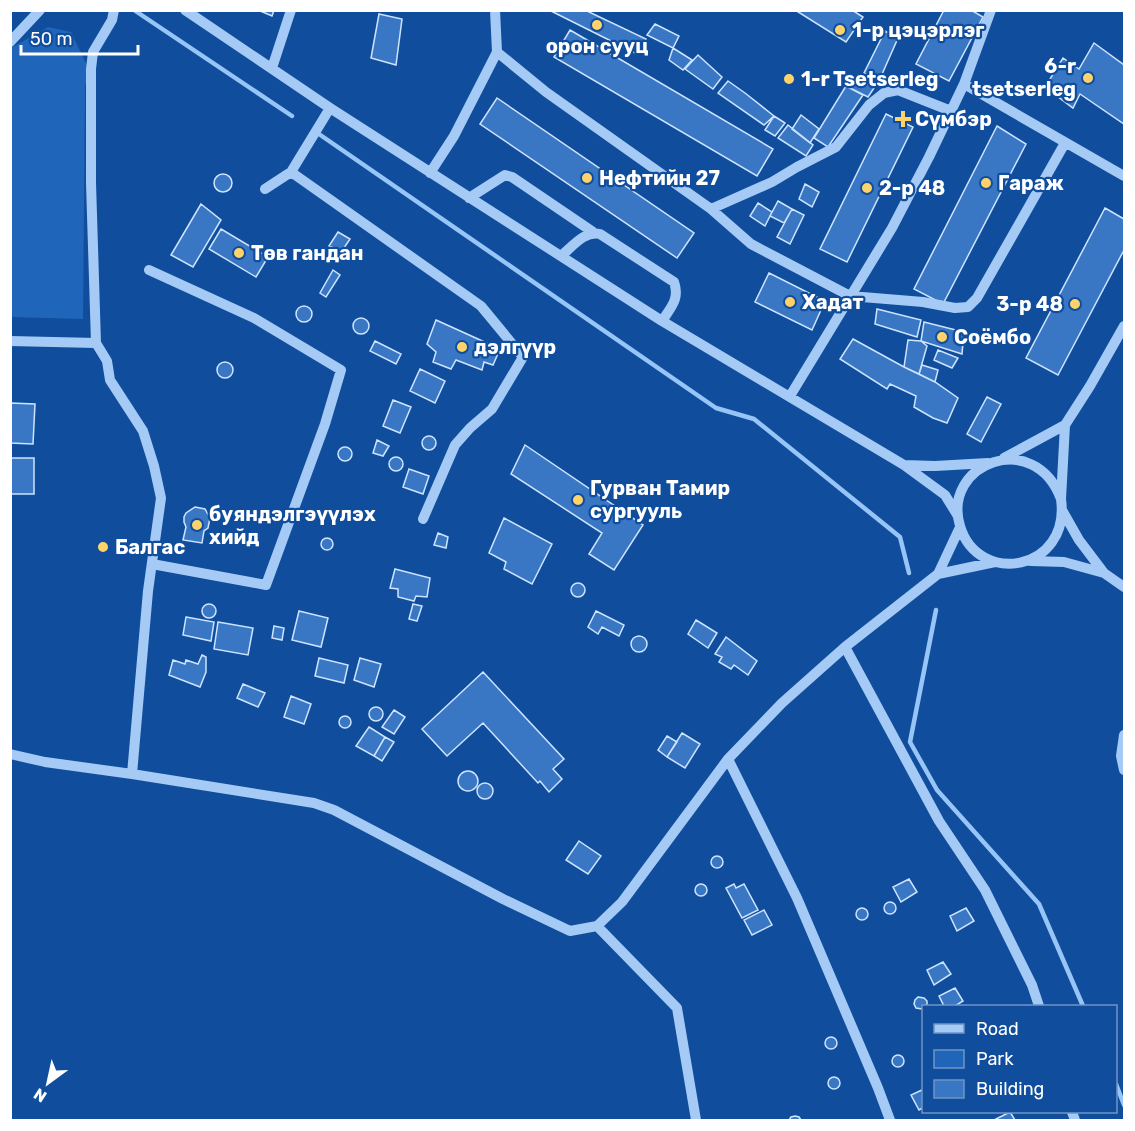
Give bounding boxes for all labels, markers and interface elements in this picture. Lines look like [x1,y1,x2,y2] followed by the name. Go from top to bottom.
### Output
[21,18,138,56] scale bar
[590,18,604,32] marker: орон сууц
[852,18,985,42] place label: 1-р цэцэрлэг
[833,23,847,37] marker: 1-р цэцэрлэг
[30,28,73,50] text: 50 m
[546,34,648,58] place label: орон сууц
[972,54,1076,101] place label: 6-r tsetserleg
[801,67,939,91] place label: 1-r Tsetserleg
[1081,71,1095,85] marker: 6-r tsetserleg
[782,72,796,86] marker: 1-r Tsetserleg
[915,107,992,131] place label: Сүмбэр
[896,112,910,126] marker: Сүмбэр
[599,166,720,190] place label: Нефтийн 27
[580,171,594,185] marker: Нефтийн 27
[998,171,1064,195] place label: Гараж
[879,176,945,200] place label: 2-р 48
[979,176,993,190] marker: Гараж
[860,181,874,195] marker: 2-р 48
[251,241,364,265] place label: Төв гандан
[232,246,246,260] marker: Төв гандан
[802,290,864,314] place label: Хадат
[996,292,1063,316] place label: 3-р 48
[783,295,797,309] marker: Хадат
[1068,297,1082,311] marker: 3-р 48
[954,325,1031,349] place label: Соёмбо
[935,330,949,344] marker: Соёмбо
[474,335,556,359] place label: дэлгүүр
[455,340,469,354] marker: дэлгүүр
[590,476,730,523] place label: Гурван Тамир сургууль
[571,493,585,507] marker: Гурван Тамир сургууль
[209,502,376,549] place label: буяндэлгэүүлэх хийд
[190,518,204,532] marker: буяндэлгэүүлэх хийд
[115,535,185,559] place label: Балгас
[96,540,110,554] marker: Балгас
[922,1005,1117,1113] legend
[976,1018,1019,1040] text: Road
[976,1048,1014,1070] text: Park
[18,1053,78,1113] north arrow
[976,1078,1044,1100] text: Building
[30,1084,50,1106] text: N

